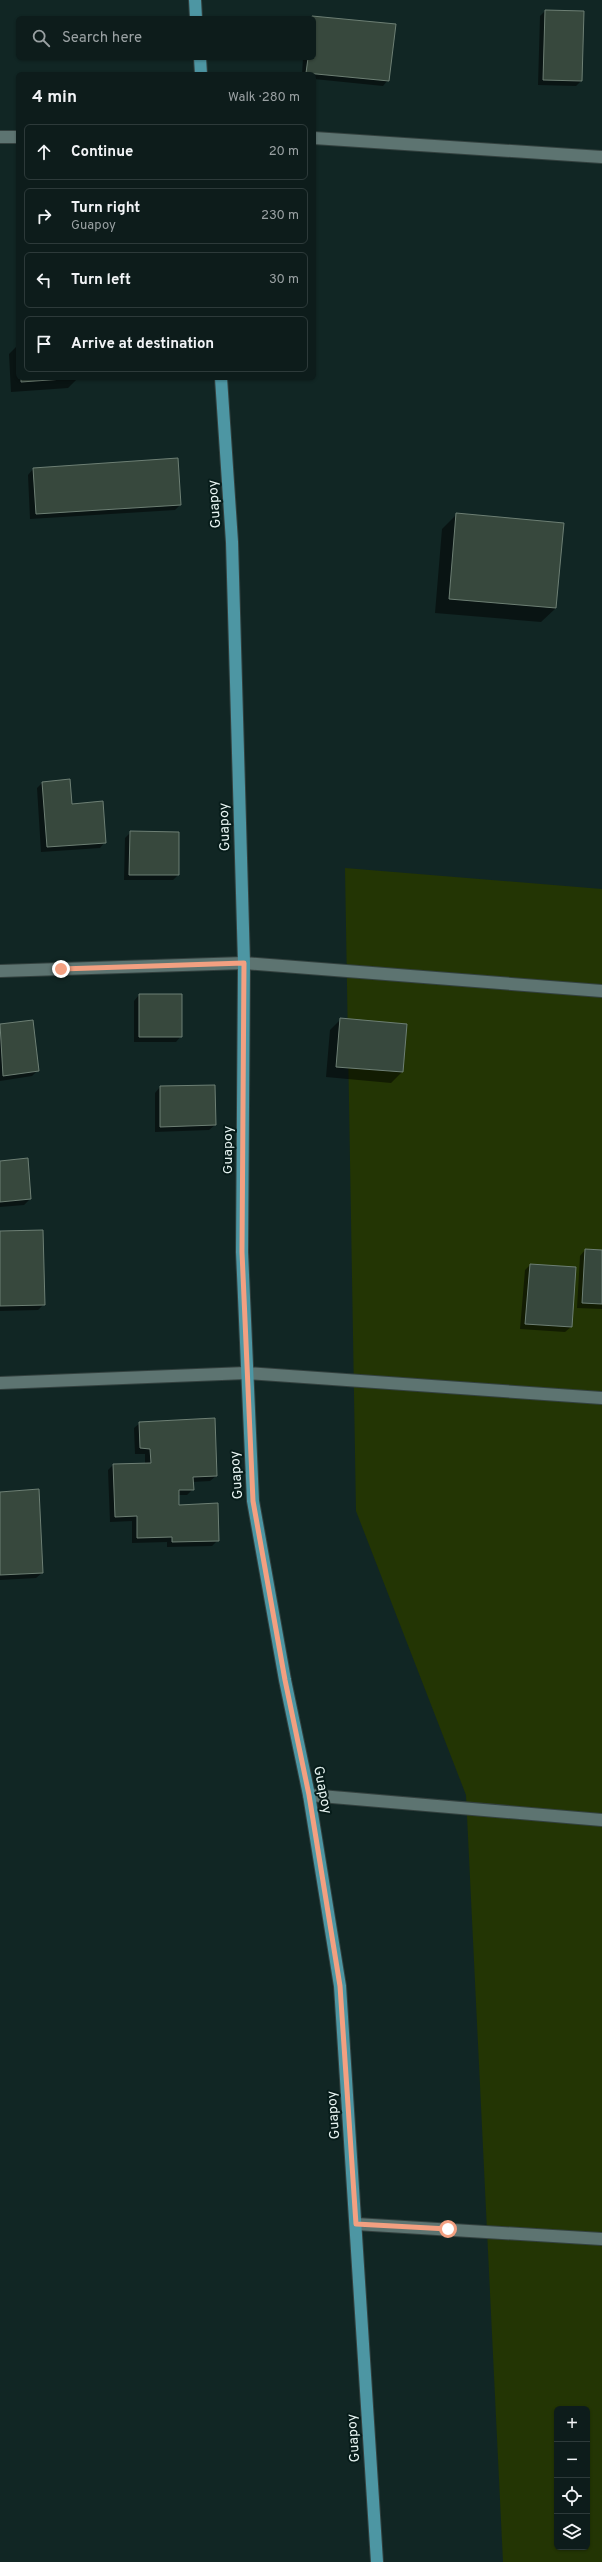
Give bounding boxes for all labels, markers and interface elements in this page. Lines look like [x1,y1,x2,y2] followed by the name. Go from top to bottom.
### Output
[16,16,316,60] search box
[30,27,52,49] icon: search
[62,29,142,48] text: Search here
[32,87,77,109] text: 4 min
[228,90,300,106] text: Walk · 280 m
[33,141,55,163] icon: ahead
[71,143,133,162] text: Continue
[269,144,299,160] text: 20 m
[71,199,140,218] text: Turn right
[33,205,55,227] icon: right
[261,208,299,224] text: 230 m
[71,218,116,234] text: Guapoy
[33,269,55,291] icon: left
[71,271,131,290] text: Turn left
[269,272,299,288] text: 30 m
[33,333,55,355] icon: arrive
[71,335,214,354] text: Arrive at destination
[205,479,225,529] street label: Guapoy
[216,802,234,852] street label: Guapoy
[52,960,70,978] route end
[220,1126,237,1174] street label: Guapoy
[227,1450,247,1500] street label: Guapoy
[309,1765,335,1815] street label: Guapoy
[324,2090,344,2140] street label: Guapoy
[439,2220,457,2238] route start
[554,2406,590,2550] map controls
[554,2406,590,2442] button: +
[344,2413,364,2463] street label: Guapoy
[554,2442,590,2478] button: −
[554,2478,590,2514] button: locate
[554,2514,590,2550] button: layers

